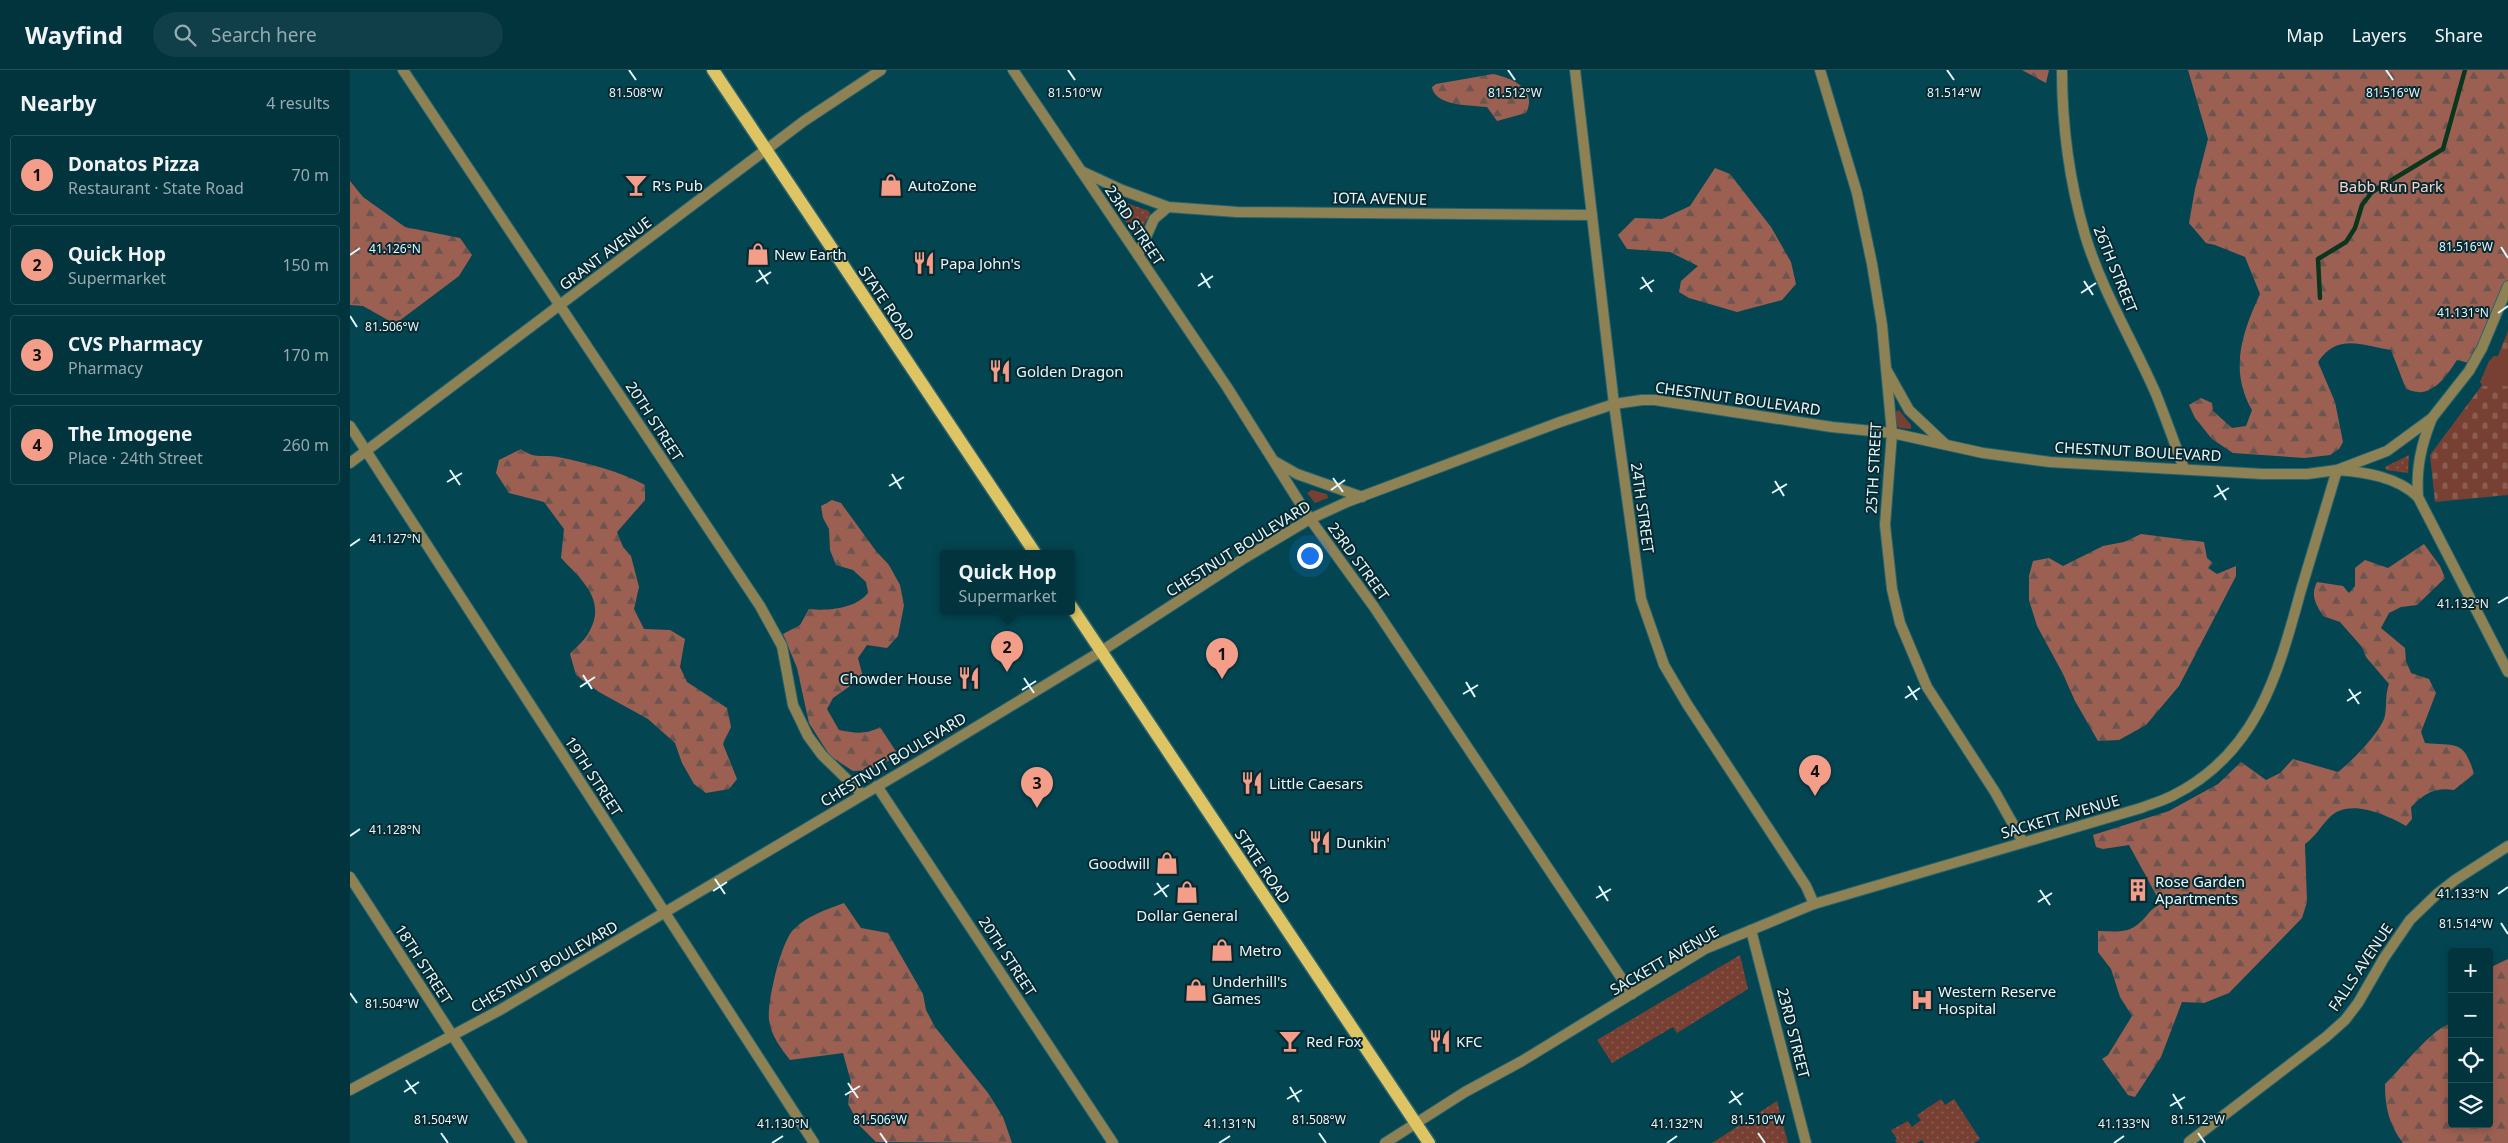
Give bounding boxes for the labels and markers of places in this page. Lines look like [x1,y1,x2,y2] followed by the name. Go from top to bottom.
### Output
[623,172,649,198] bar icon: R's Pub
[878,172,904,198] shop icon: AutoZone
[652,175,703,195] place label: R's Pub
[908,175,977,195] place label: AutoZone
[745,241,771,267] shop icon: New Earth
[774,244,847,264] place label: New Earth
[911,250,937,276] restaurant icon: Papa John's
[940,253,1021,273] place label: Papa John's
[987,358,1013,384] restaurant icon: Golden Dragon
[1016,361,1124,381] place label: Golden Dragon
[991,631,1023,672] pin: 2
[1206,638,1238,679] pin: 1
[956,665,982,691] restaurant icon: Chowder House
[840,668,952,688] place label: Chowder House
[1799,755,1831,796] pin: 4
[1021,767,1053,808] pin: 3
[1239,770,1265,796] restaurant icon: Little Caesars
[1269,773,1363,793] place label: Little Caesars
[1307,829,1333,855] restaurant icon: Dunkin'
[1336,832,1390,852] place label: Dunkin'
[1154,850,1180,876] shop icon: Goodwill
[1088,853,1150,873] place label: Goodwill
[2155,871,2245,908] place label: Rose Garden Apartments
[2125,877,2151,903] building icon: Rose Garden Apartments
[1174,879,1200,905] shop icon: Dollar General
[1136,905,1238,925] place label: Dollar General
[1209,937,1235,963] shop icon: Metro
[1239,940,1281,960] place label: Metro
[1212,971,1287,1008] place label: Underhill's Games
[1183,977,1209,1003] shop icon: Underhill's Games
[1938,981,2056,1018] place label: Western Reserve Hospital
[1909,987,1935,1013] hospital icon: Western Reserve Hospital
[1277,1028,1303,1054] bar icon: Red Fox
[1427,1028,1453,1054] restaurant icon: KFC
[1306,1031,1361,1051] place label: Red Fox
[1456,1031,1483,1051] place label: KFC

